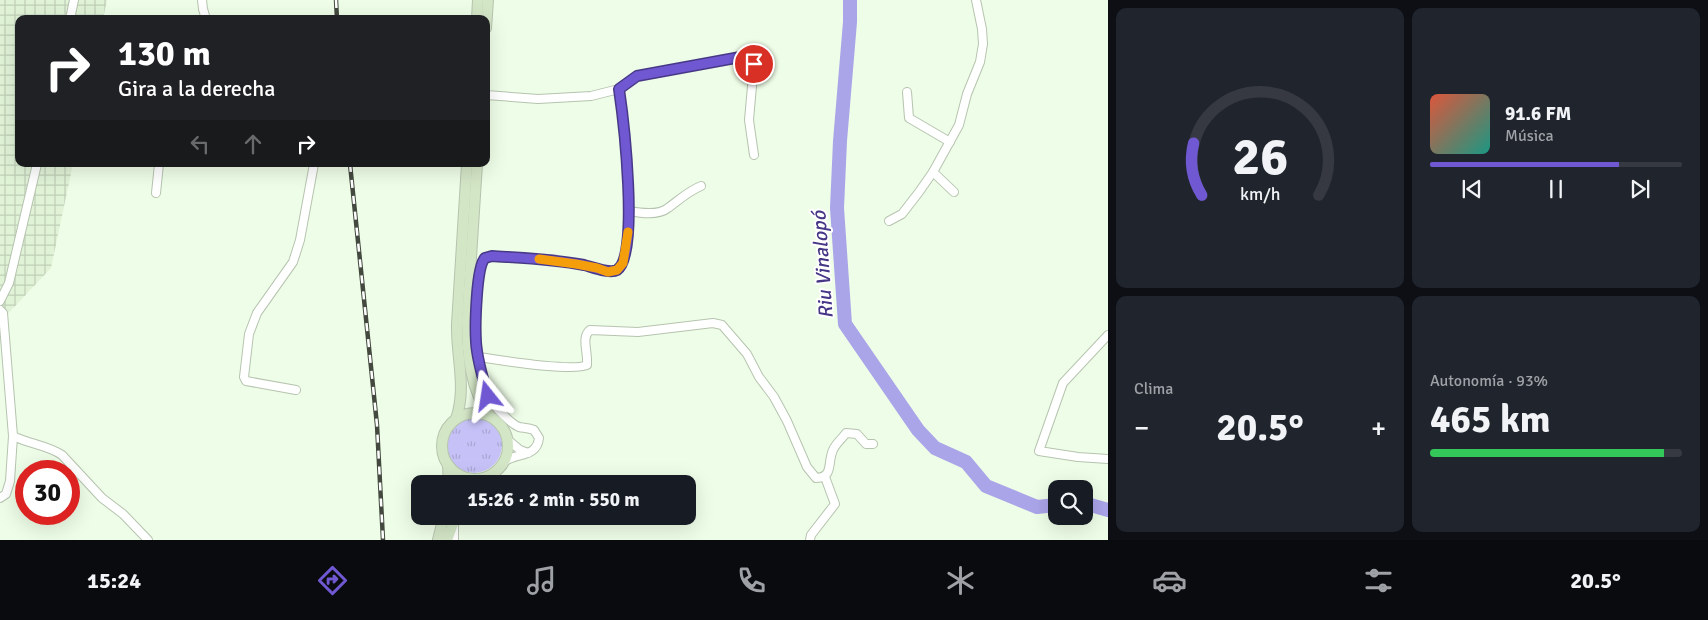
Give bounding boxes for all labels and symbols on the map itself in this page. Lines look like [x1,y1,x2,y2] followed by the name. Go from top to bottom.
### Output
[733,43,775,85] pin
[806,209,839,320] water label: Riu Vinalopó
[461,369,513,421] position arrow
[15,460,80,525] speed limit sign: 30

